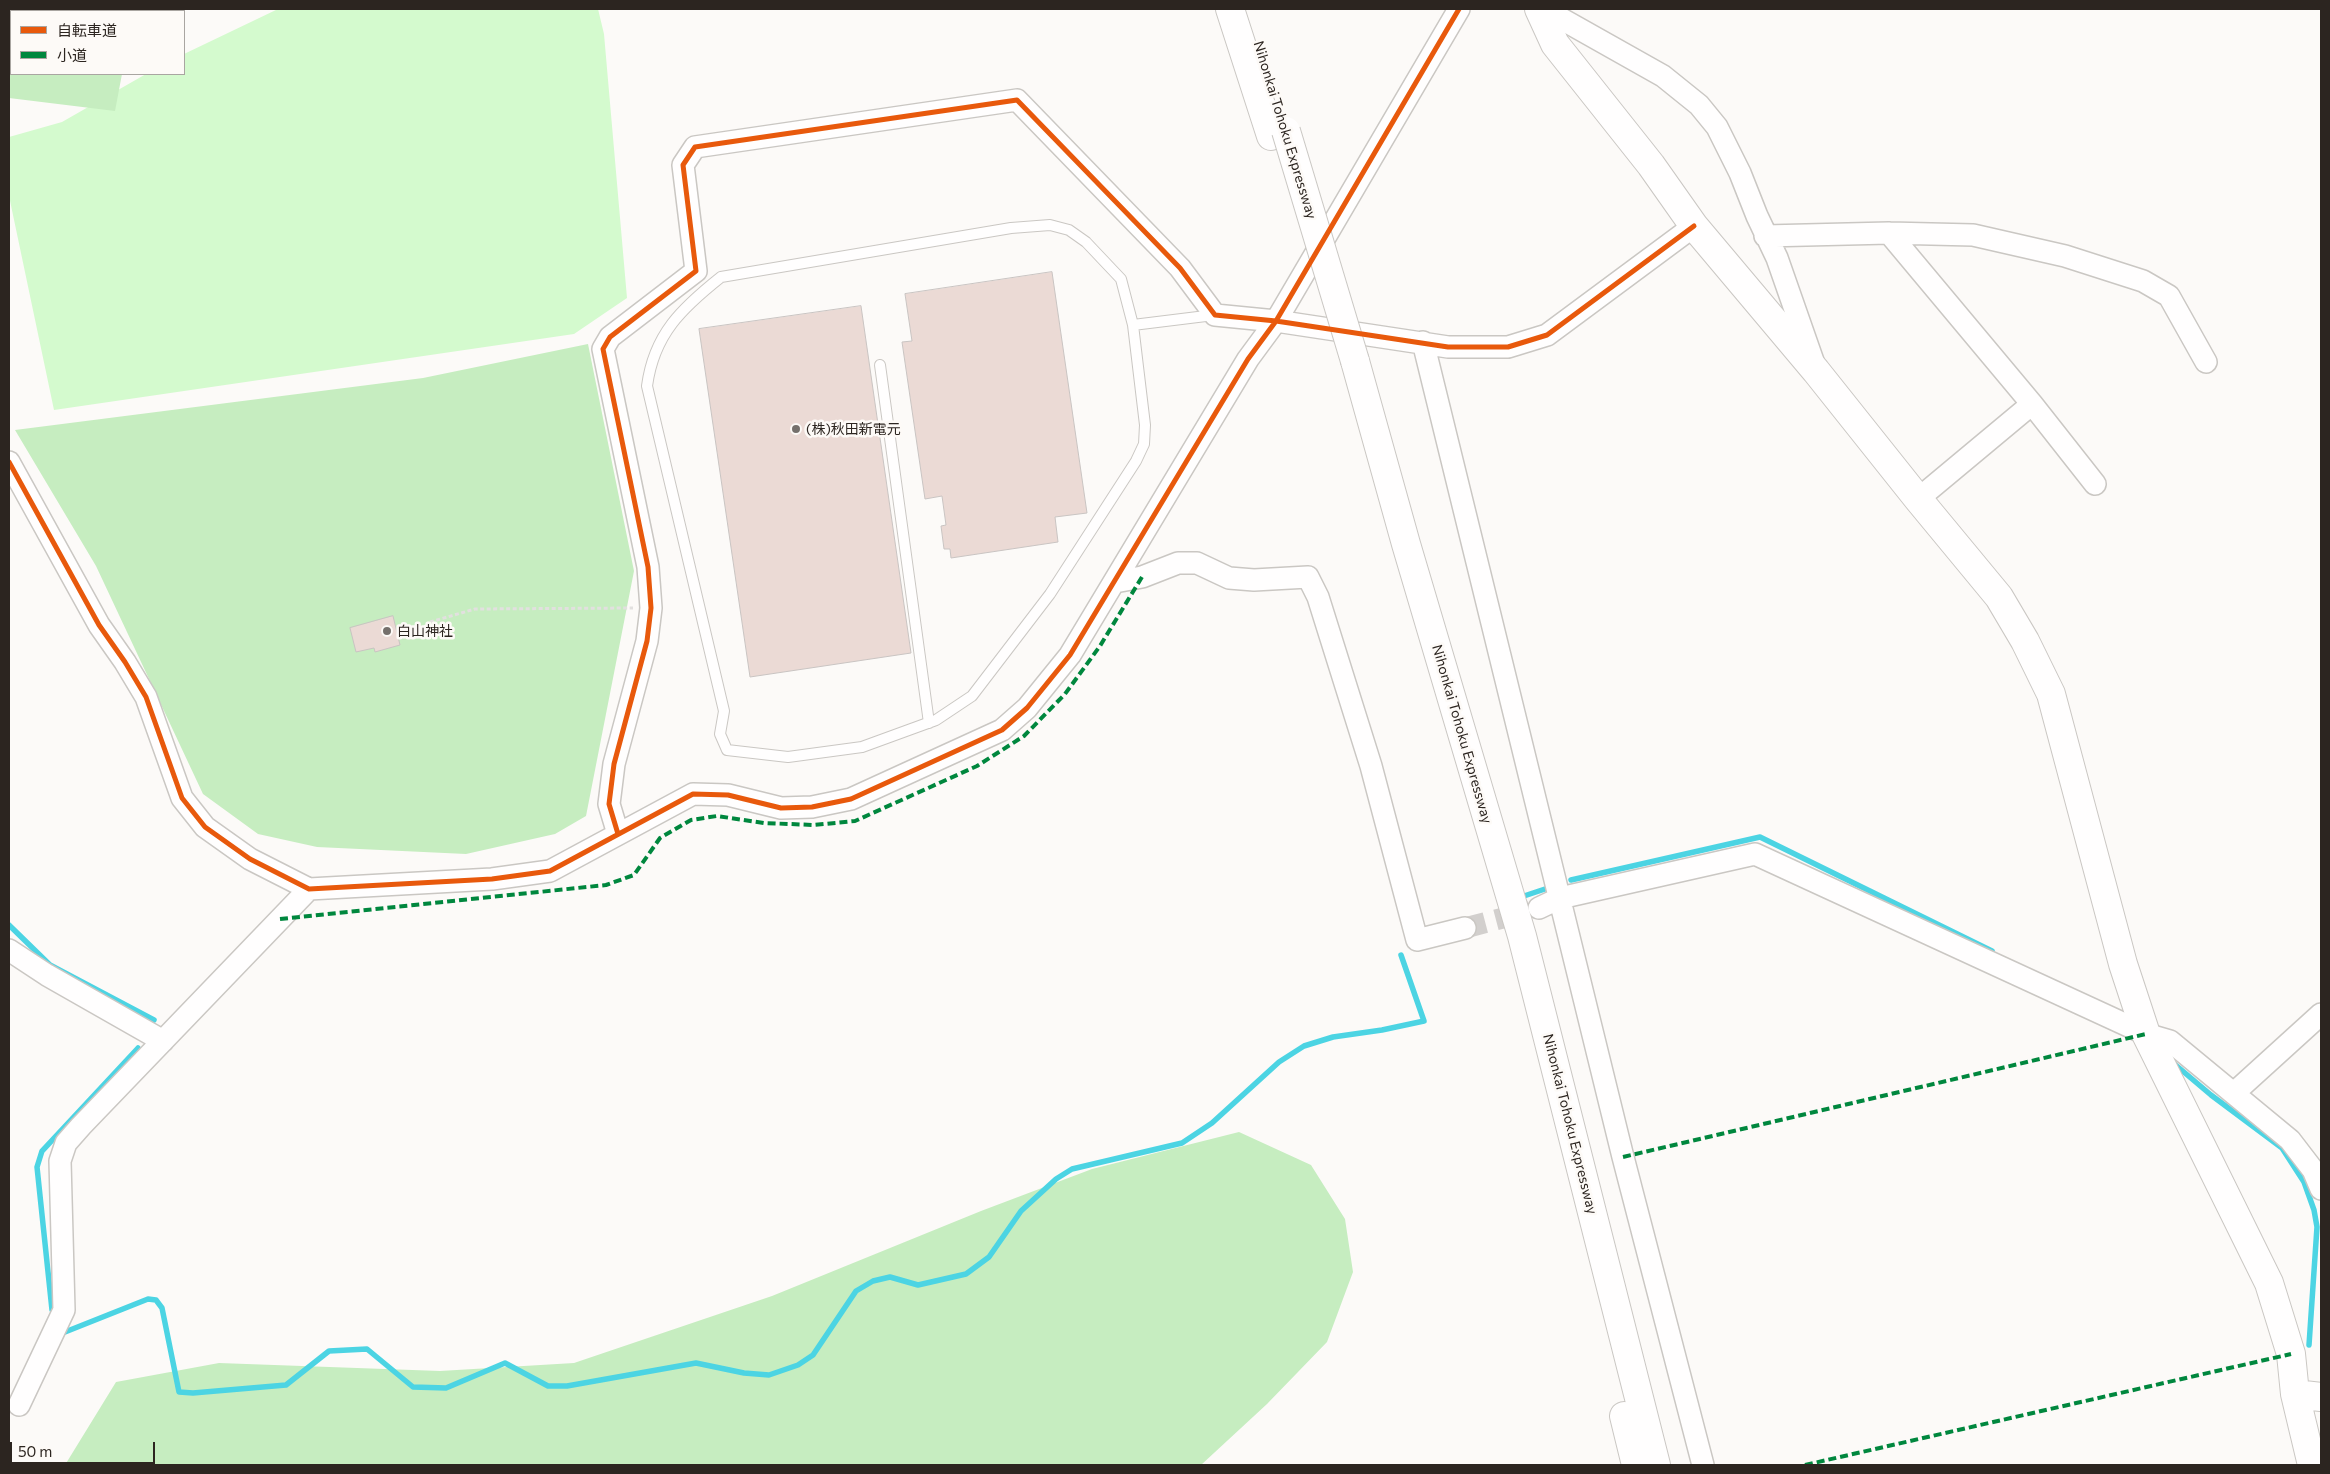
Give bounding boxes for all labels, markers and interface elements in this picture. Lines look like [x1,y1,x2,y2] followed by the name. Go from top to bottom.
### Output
[10,10,185,75] legend
[57,21,117,39] text: 自転車道
[1250,39,1320,221] street label: Nihonkai Tohoku Expressway
[57,46,87,64] text: 小道
[806,421,901,437] place label: (株)秋田新電元
[790,423,802,435] marker: (株)秋田新電元
[397,623,453,639] place label: 白山神社
[381,625,393,637] marker: 白山神社
[1428,643,1496,825] street label: Nihonkai Tohoku Expressway
[1539,1032,1601,1216] street label: Nihonkai Tohoku Expressway
[12,1432,158,1464] scale bar
[18,1442,52,1460] text: 50 m

